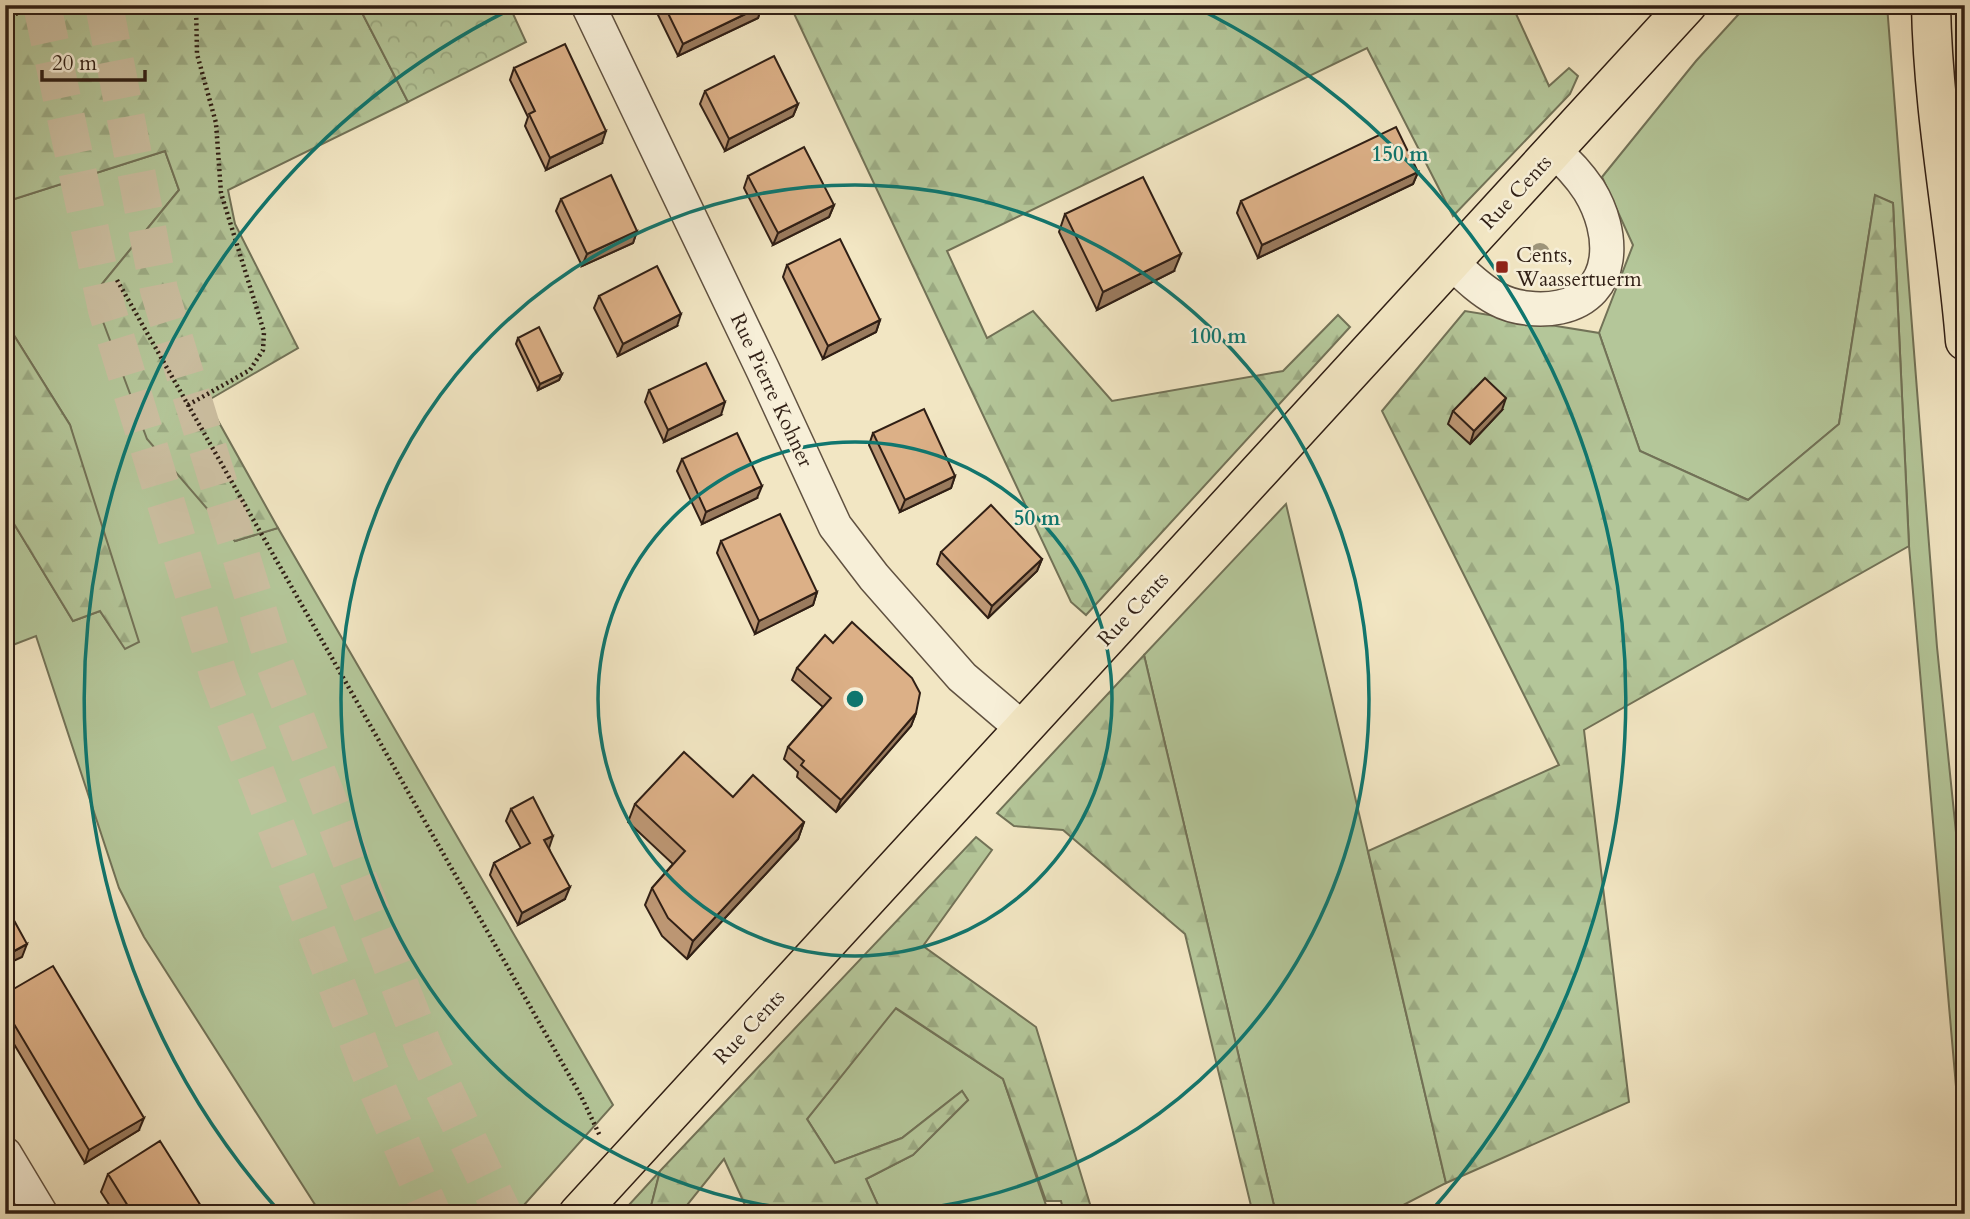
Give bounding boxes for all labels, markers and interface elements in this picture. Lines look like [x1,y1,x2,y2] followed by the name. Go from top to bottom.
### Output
[42,38,145,82] scale bar
[52,49,97,78] text: 20 m
[1371,140,1429,169] text: 150 m
[1474,149,1558,236] street label: Rue Cents
[1515,241,1642,294] place label: Cents, Waassertuerm
[1494,259,1510,275] marker: Cents, Waassertuerm
[723,308,820,472] street label: Rue Pierre Kohner
[1189,322,1247,351] text: 100 m
[1014,504,1061,533] text: 50 m
[1091,566,1175,653] street label: Rue Cents
[843,687,867,711] centre of rings
[707,984,791,1071] street label: Rue Cents

